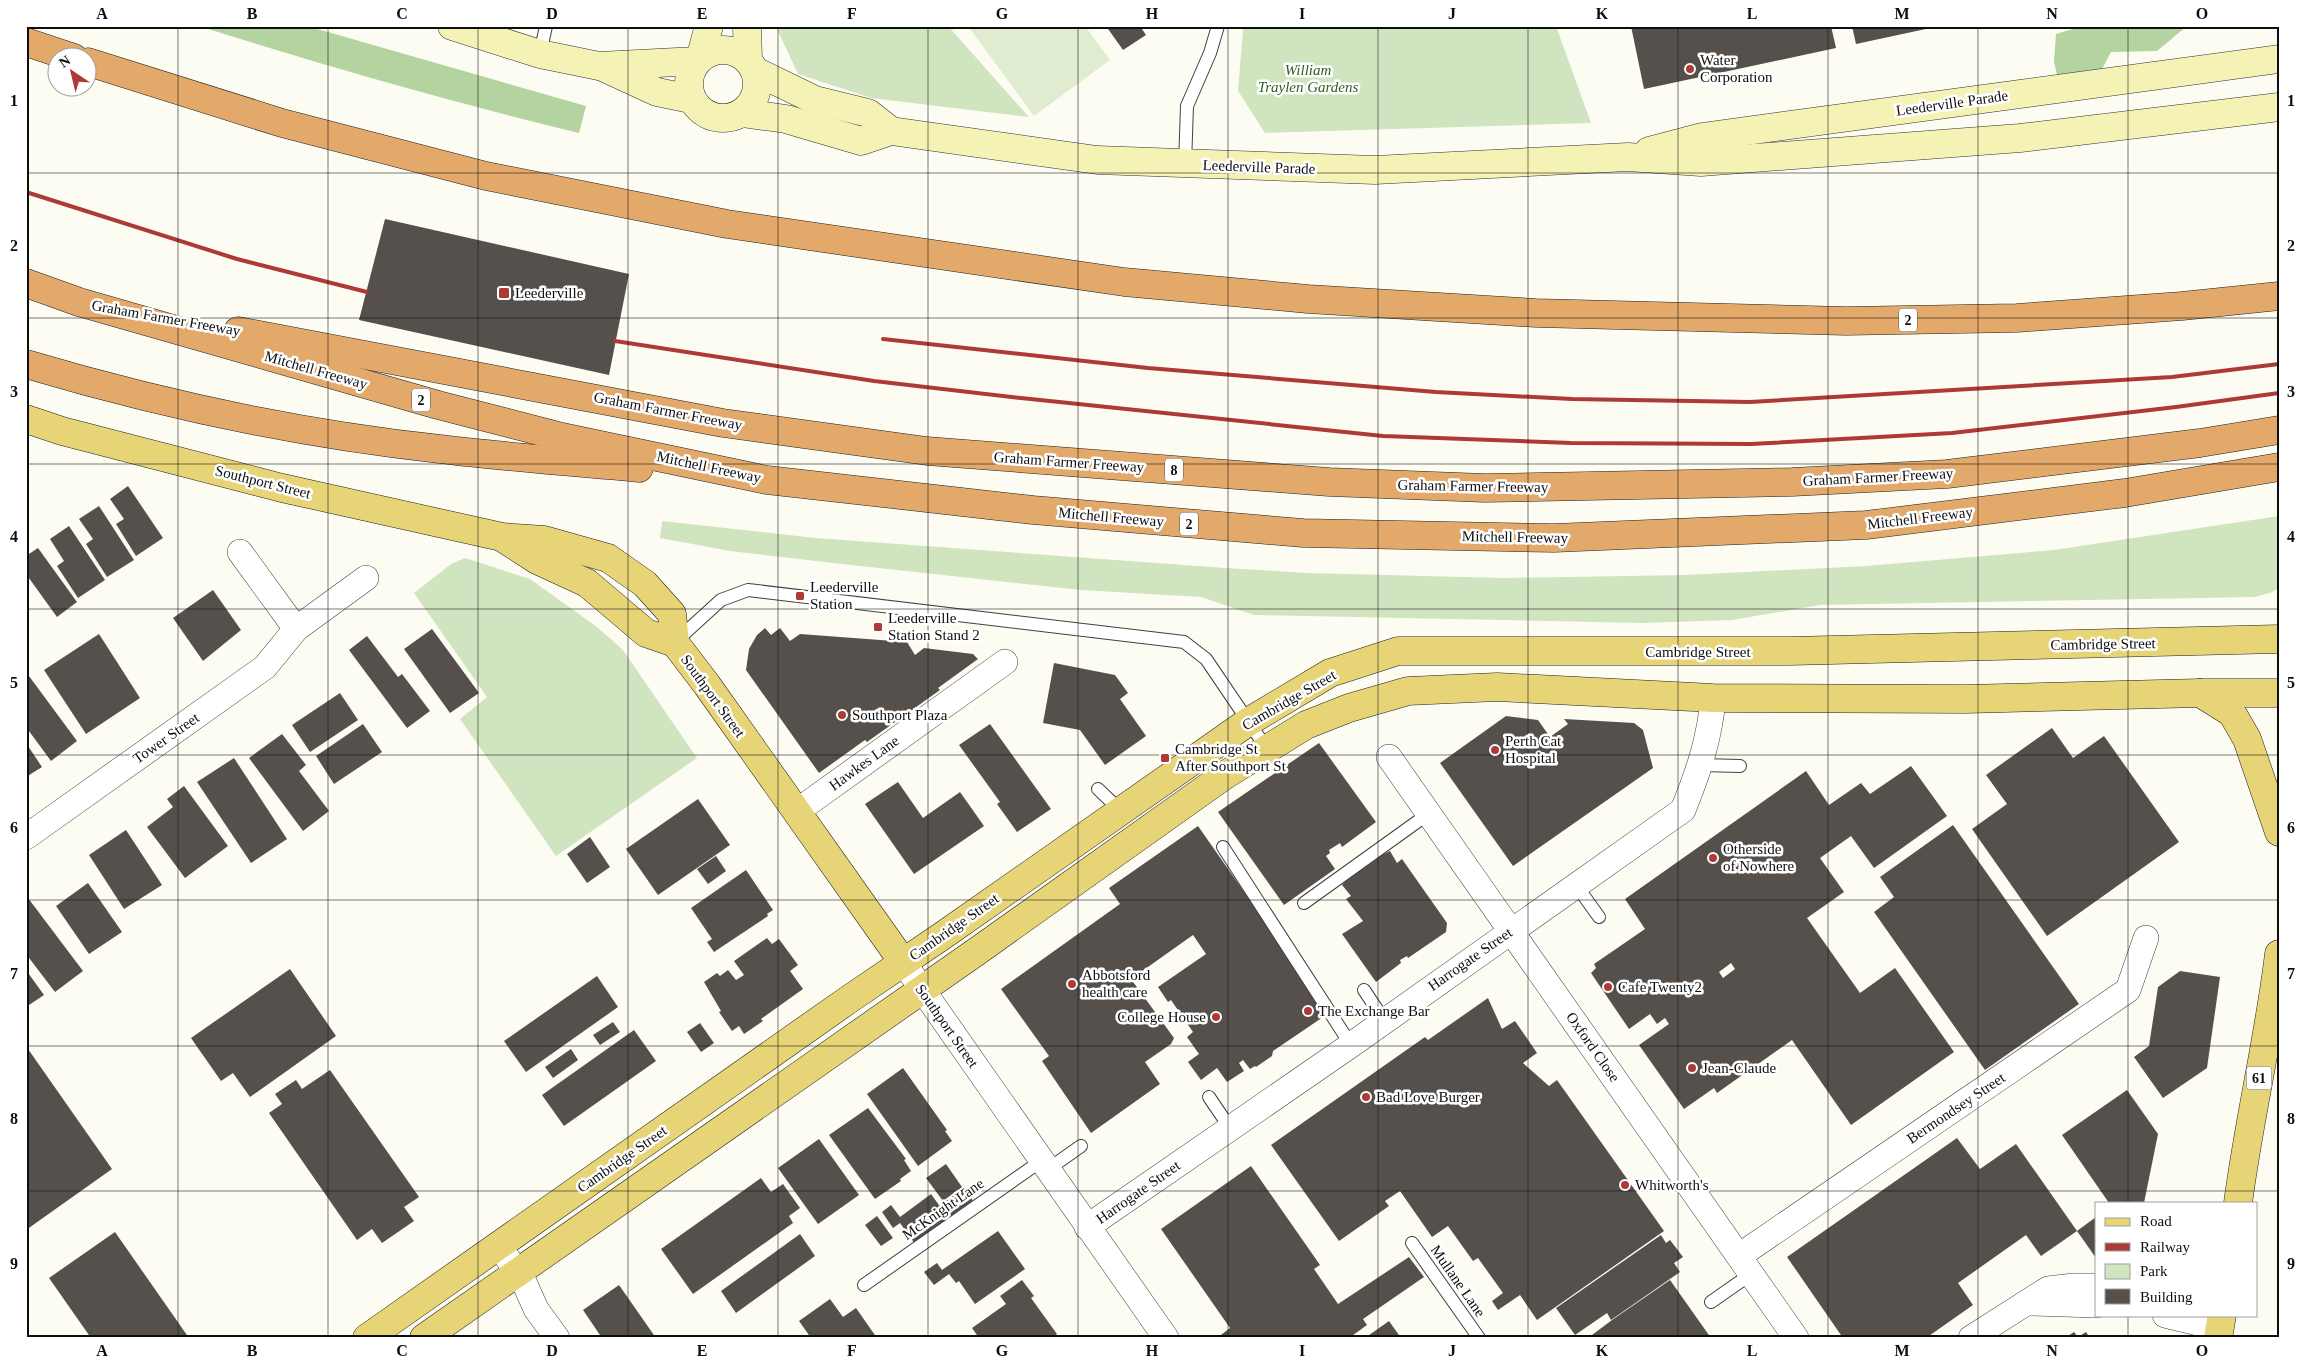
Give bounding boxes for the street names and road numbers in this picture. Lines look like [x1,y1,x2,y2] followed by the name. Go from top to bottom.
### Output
[1895,87,2009,119] street label: Leederville Parade
[1202,157,1316,177] street label: Leederville Parade
[90,297,242,339] street label: Graham Farmer Freeway
[1899,308,1917,332] road number: 2
[263,348,370,392] street label: Mitchell Freeway
[412,388,430,412] road number: 2
[592,389,744,433] street label: Graham Farmer Freeway
[655,448,763,486] street label: Mitchell Freeway
[993,449,1145,475] street label: Graham Farmer Freeway
[1165,458,1183,482] road number: 8
[214,462,313,502] street label: Southport Street
[1802,465,1954,489] street label: Graham Farmer Freeway
[1397,477,1549,495] street label: Graham Farmer Freeway
[1057,504,1165,530] street label: Mitchell Freeway
[1866,504,1974,532] street label: Mitchell Freeway
[1180,512,1198,536] road number: 2
[1462,528,1569,546] street label: Mitchell Freeway
[2050,635,2157,653] street label: Cambridge Street
[1645,644,1752,660] street label: Cambridge Street
[678,652,749,741] street label: Southport Street
[1239,666,1339,733] street label: Cambridge Street
[130,709,203,767] street label: Tower Street
[826,732,902,794] street label: Hawkes Lane
[906,890,1002,964] street label: Cambridge Street
[1425,924,1516,994] street label: Harrogate Street
[912,981,982,1071] street label: Southport Street
[1563,1009,1623,1085] street label: Oxford Close
[2246,1066,2272,1090] road number: 61
[1904,1069,2009,1147] street label: Bermondsey Street
[574,1122,670,1196] street label: Cambridge Street
[1093,1157,1184,1227] street label: Harrogate Street
[899,1175,987,1243] street label: McKnight Lane
[1427,1242,1489,1320] street label: Mullane Lane

